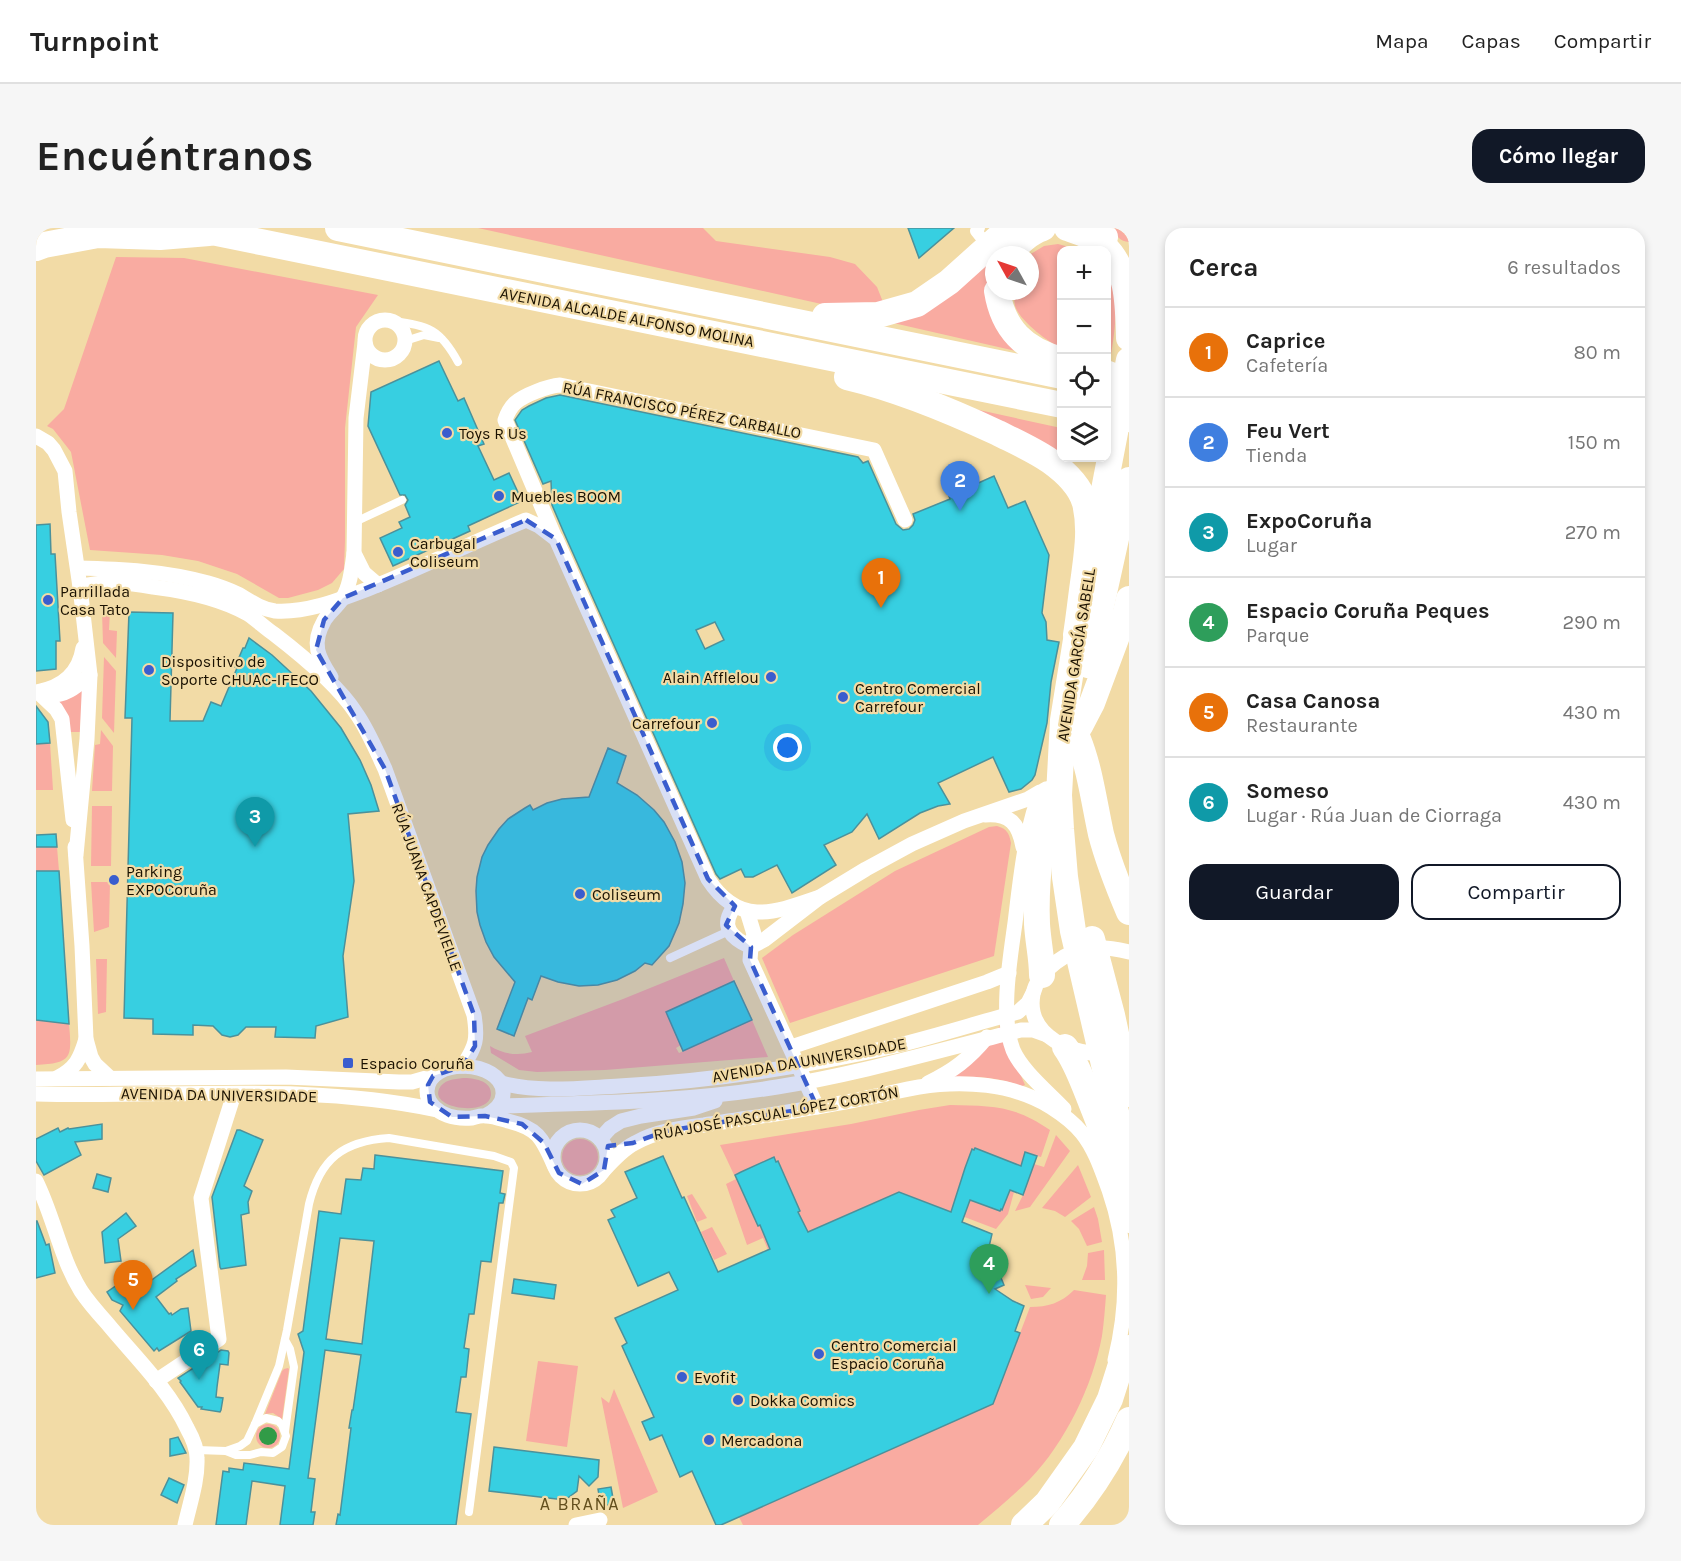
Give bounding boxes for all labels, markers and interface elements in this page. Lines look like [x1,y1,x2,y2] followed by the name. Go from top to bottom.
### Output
[30,25,159,58] text: Turnpoint
[1375,29,1429,53] text: Mapa
[1462,29,1521,53] text: Capas
[1554,29,1651,53] text: Compartir
[1472,129,1645,183] button: Cómo llegar
[36,131,314,181] text: Encuéntranos
[985,246,1039,300] north arrow
[1057,246,1111,462] map controls
[1057,246,1111,300] button: +
[1189,252,1258,283] text: Cerca
[1507,256,1621,279] text: 6 resultados
[498,283,756,351] street label: AVENIDA ALCALDE ALFONSO MOLINA
[1057,300,1111,354] button: −
[1246,328,1325,354] text: Caprice
[1205,341,1212,364] text: 1
[1573,341,1621,364] text: 80 m
[1057,354,1111,408] button: locate
[1246,354,1328,377] text: Cafetería
[561,378,803,442] street label: RÚA FRANCISCO PÉREZ CARBALLO
[1057,408,1111,462] button: layers
[1246,418,1330,444] text: Feu Vert
[459,424,527,443] place label: Toys R Us
[440,426,454,440] marker: Toys R Us
[1202,431,1215,454] text: 2
[1568,431,1621,454] text: 150 m
[1246,444,1307,467] text: Tienda
[940,462,980,511] pin: 2
[511,487,621,506] place label: Muebles BOOM
[492,489,506,503] marker: Muebles BOOM
[1246,508,1372,534] text: ExpoCoruña
[1202,521,1215,544] text: 3
[1565,521,1621,544] text: 270 m
[410,534,479,571] place label: Carbugal Coliseum
[1246,534,1297,557] text: Lugar
[391,545,405,559] marker: Carbugal Coliseum
[862,558,900,608] pin: 1
[1053,567,1099,743] street label: AVENIDA GARCÍA SABELL
[60,582,130,619] place label: Parrillada Casa Tato
[41,593,55,607] marker: Parrillada Casa Tato
[1246,598,1490,624] text: Espacio Coruña Peques
[1203,611,1214,634] text: 4
[1562,611,1621,634] text: 290 m
[1246,624,1309,647] text: Parque
[161,652,319,689] place label: Dispositivo de Soporte CHUAC-IFECO
[142,663,156,677] marker: Dispositivo de Soporte CHUAC-IFECO
[663,668,759,687] place label: Alain Afflelou
[764,670,778,684] marker: Alain Afflelou
[855,679,981,716] place label: Centro Comercial Carrefour
[1246,688,1380,714] text: Casa Canosa
[836,690,850,704] marker: Centro Comercial Carrefour
[1203,701,1214,724] text: 5
[1563,701,1621,724] text: 430 m
[632,714,700,733] place label: Carrefour
[1246,714,1358,737] text: Restaurante
[705,716,719,730] marker: Carrefour
[773,733,802,762] your location
[1246,778,1329,804] text: Someso
[1202,791,1215,814] text: 6
[1563,791,1621,814] text: 430 m
[236,798,274,847] pin: 3
[388,801,466,973] street label: RÚA JUANA CAPDEVIELLE
[1246,804,1502,827] text: Lugar · Rúa Juan de Ciorraga
[126,862,217,899] place label: Parking EXPOCoruña
[1189,864,1399,920] button: Guardar
[1411,864,1621,920] button: Compartir
[107,873,121,887] marker: Parking EXPOCoruña
[592,885,661,904] place label: Coliseum
[573,887,587,901] marker: Coliseum
[711,1034,907,1086] street label: AVENIDA DA UNIVERSIDADE
[360,1054,474,1073] place label: Espacio Coruña
[341,1056,355,1070] marker: Espacio Coruña
[652,1082,900,1144] street label: RÚA JOSÉ PASCUAL LÓPEZ CORTÓN
[121,1084,317,1106] street label: AVENIDA DA UNIVERSIDADE
[970,1244,1008,1294] pin: 4
[114,1260,152,1310] pin: 5
[180,1330,218,1380] pin: 6
[831,1336,957,1373] place label: Centro Comercial Espacio Coruña
[812,1347,826,1361] marker: Centro Comercial Espacio Coruña
[694,1368,736,1387] place label: Evofit
[675,1370,689,1384] marker: Evofit
[750,1391,855,1410] place label: Dokka Comics
[731,1393,745,1407] marker: Dokka Comics
[721,1431,802,1450] place label: Mercadona
[702,1433,716,1447] marker: Mercadona
[540,1493,620,1515] district label: A BRAÑA

